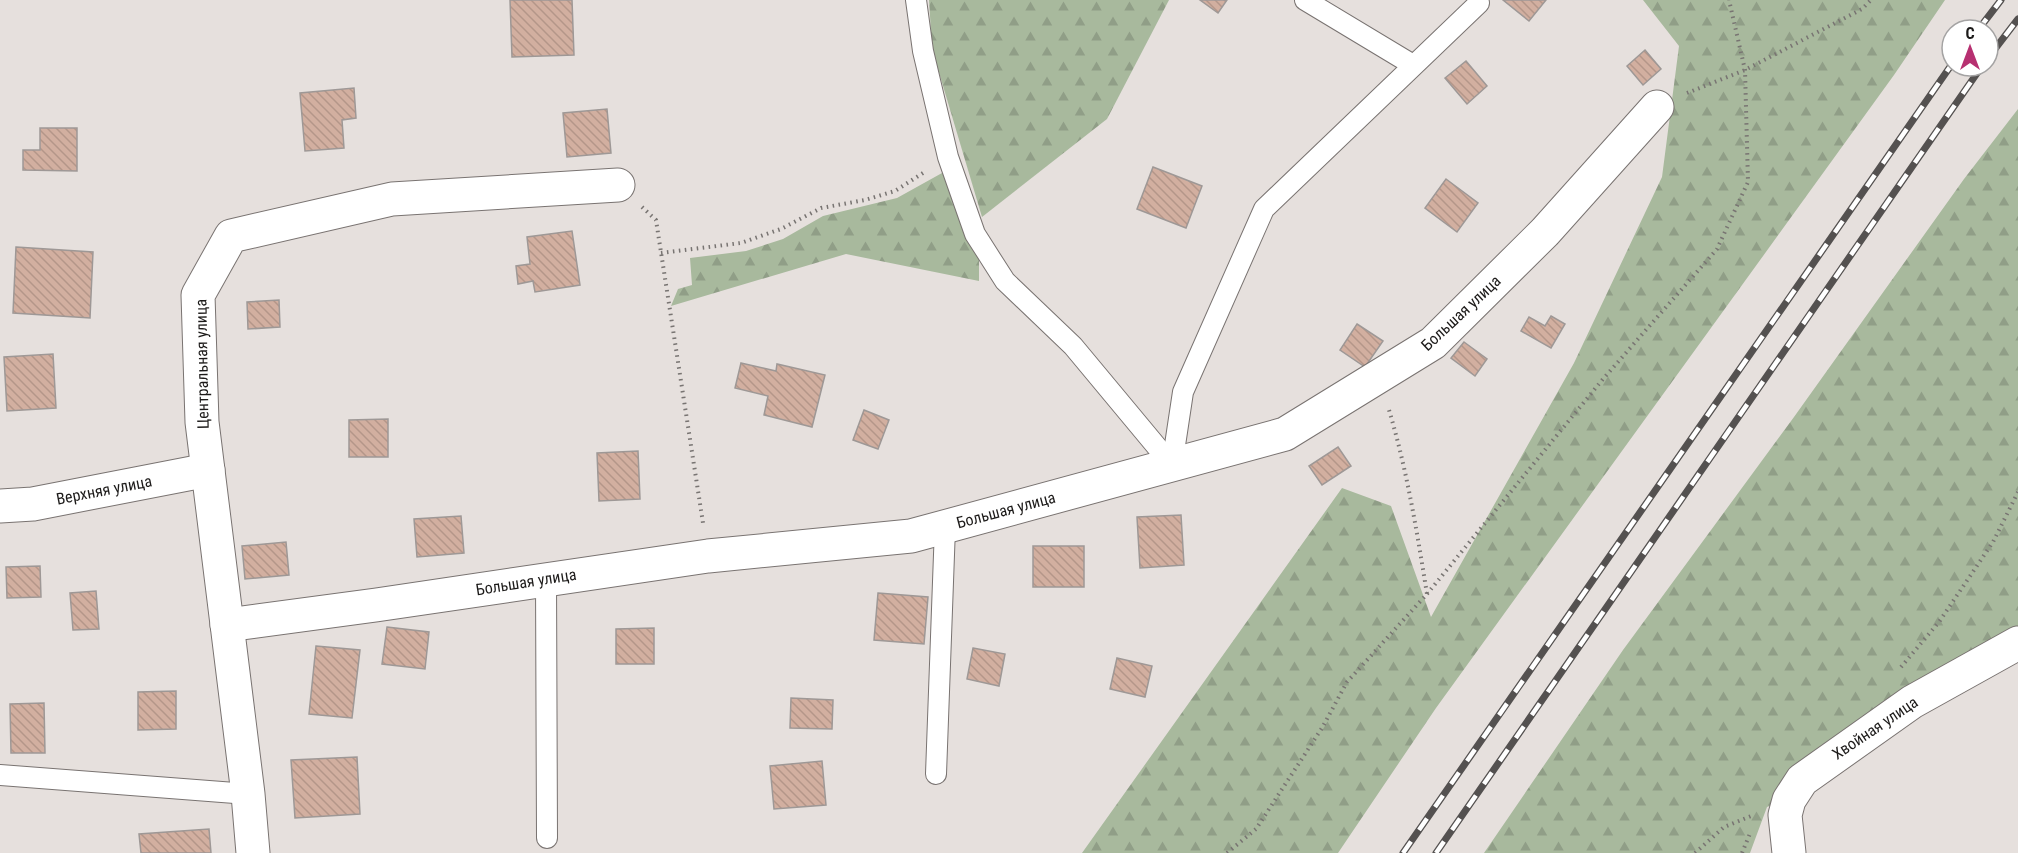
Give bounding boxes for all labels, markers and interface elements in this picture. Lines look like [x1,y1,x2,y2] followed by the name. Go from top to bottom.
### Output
[1940,18,2000,78] north arrow
[1965,24,1975,43] text: С
[1417,271,1505,355] street label: Большая улица
[191,299,213,429] street label: Центральная улица
[55,471,153,509] street label: Верхняя улица
[954,488,1058,532] street label: Большая улица
[474,565,578,599] street label: Большая улица
[1829,692,1921,764] street label: Хвойная улица

